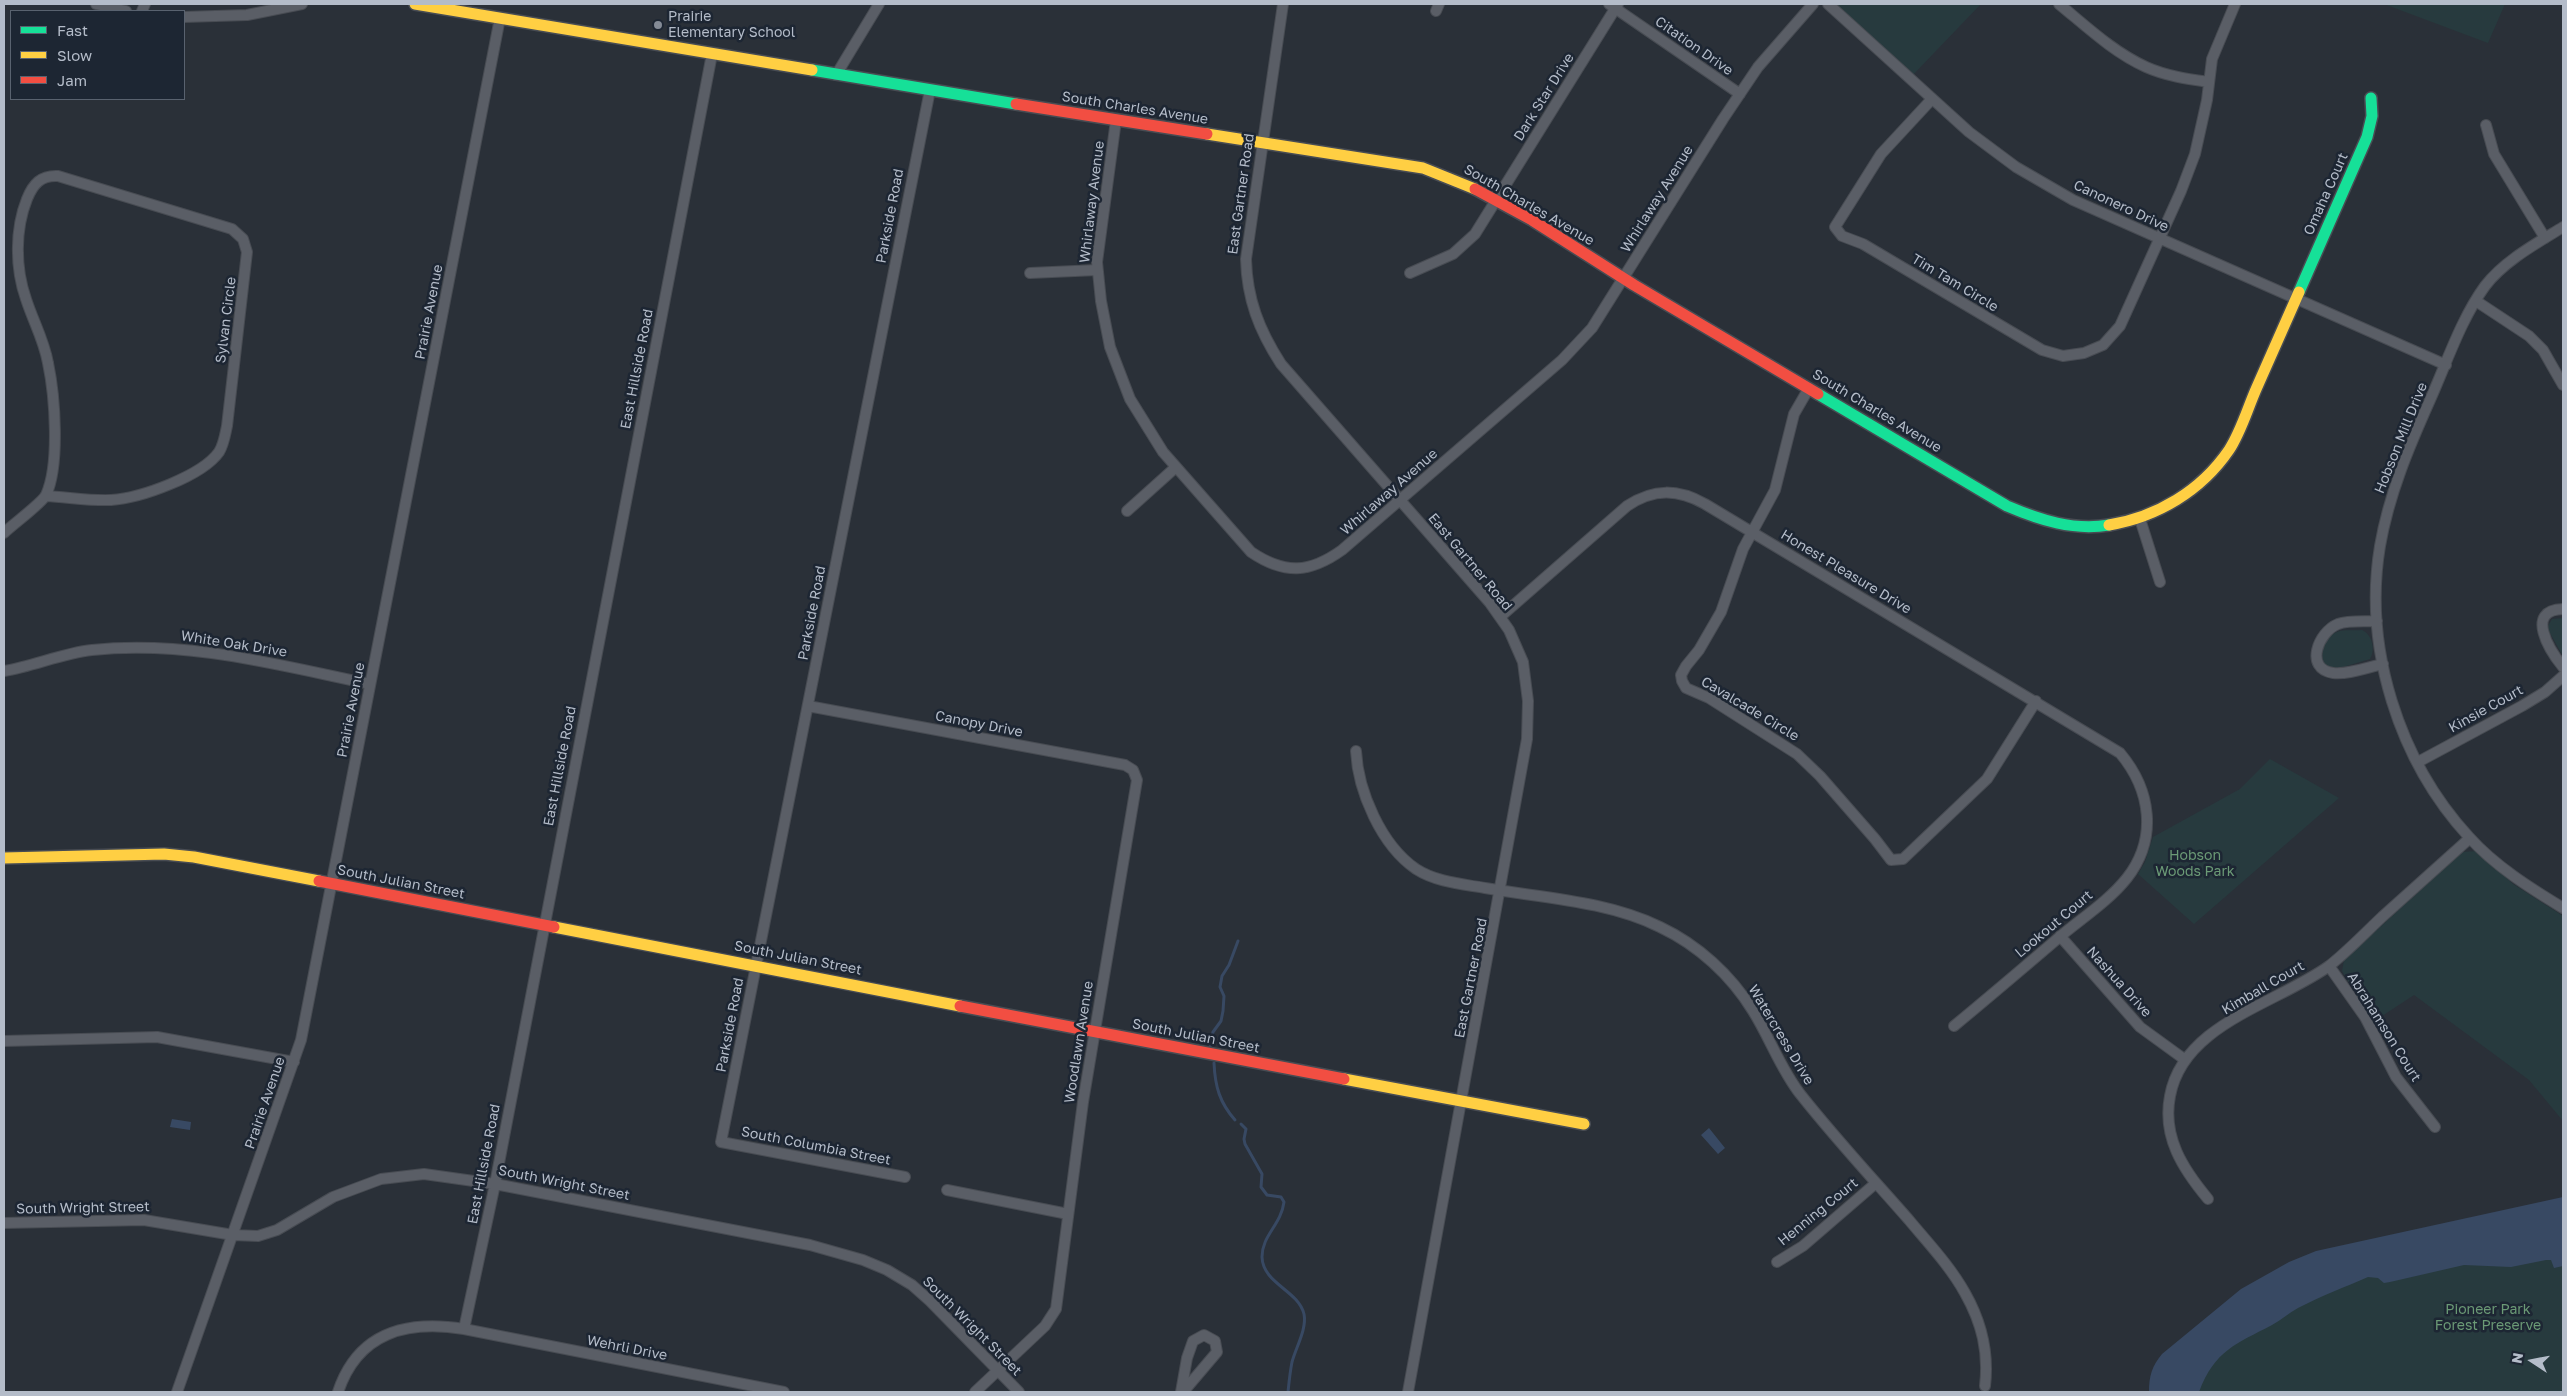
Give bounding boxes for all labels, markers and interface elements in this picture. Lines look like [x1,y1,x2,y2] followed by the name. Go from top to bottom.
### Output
[668,9,795,41] place label: Prairie Elementary School
[10,10,185,100] legend
[1652,13,1736,79] street label: Citation Drive
[652,19,664,31] marker: Prairie Elementary School
[57,21,88,39] text: Fast
[57,46,92,64] text: Slow
[1510,50,1578,144] street label: Dark Star Drive
[57,71,87,89] text: Jam
[1061,88,1209,128] street label: South Charles Avenue
[1224,132,1258,256] street label: East Gartner Road
[1076,140,1108,264] street label: Whirlaway Avenue
[1617,142,1697,256] street label: Whirlaway Avenue
[2300,150,2352,238] street label: Omaha Court
[1461,161,1597,249] street label: South Charles Avenue
[873,167,907,265] street label: Parkside Road
[2071,177,2171,235] street label: Canonero Drive
[1909,251,2001,315] street label: Tim Tam Circle
[412,263,446,361] street label: Prairie Avenue
[212,276,240,364] street label: Sylvan Circle
[617,308,657,430] street label: East Hillside Road
[1809,366,1945,456] street label: South Charles Avenue
[2371,380,2431,496] street label: Hobson Mill Drive
[1337,445,1441,539] street label: Whirlaway Avenue
[1424,510,1516,614] street label: East Gartner Road
[1778,526,1914,618] street label: Honest Pleasure Drive
[795,564,829,662] street label: Parkside Road
[180,627,288,661] street label: White Oak Drive
[334,661,368,759] street label: Prairie Avenue
[1698,673,1802,745] street label: Cavalcade Circle
[2446,682,2526,736] street label: Kinsie Court
[540,705,580,827] street label: East Hillside Road
[934,707,1024,741] street label: Canopy Drive
[2155,848,2235,880] park label: Hobson Woods Park
[336,861,466,903] street label: South Julian Street
[2012,887,2096,961] street label: Lookout Court
[1451,917,1491,1039] street label: East Gartner Road
[733,937,863,979] street label: South Julian Street
[2083,943,2155,1021] street label: Nashua Drive
[2219,958,2307,1018] street label: Kimball Court
[2344,969,2424,1085] street label: Abrahamson Court
[713,976,747,1074] street label: Parkside Road
[1061,980,1097,1104] street label: Woodlawn Avenue
[1744,982,1818,1088] street label: Watercress Drive
[1131,1015,1261,1057] street label: South Julian Street
[241,1055,289,1151] street label: Prairie Avenue
[464,1103,504,1225] street label: East Hillside Road
[740,1123,892,1169] street label: South Columbia Street
[497,1162,631,1204] street label: South Wright Street
[1775,1175,1861,1249] street label: Henning Court
[16,1198,150,1218] street label: South Wright Street
[919,1273,1025,1379] street label: South Wright Street
[2435,1302,2541,1334] park label: Pioneer Park Forest Preserve
[585,1332,669,1364] street label: Wehrli Drive
[2507,1336,2557,1386] north arrow
[2507,1351,2526,1365] text: N

